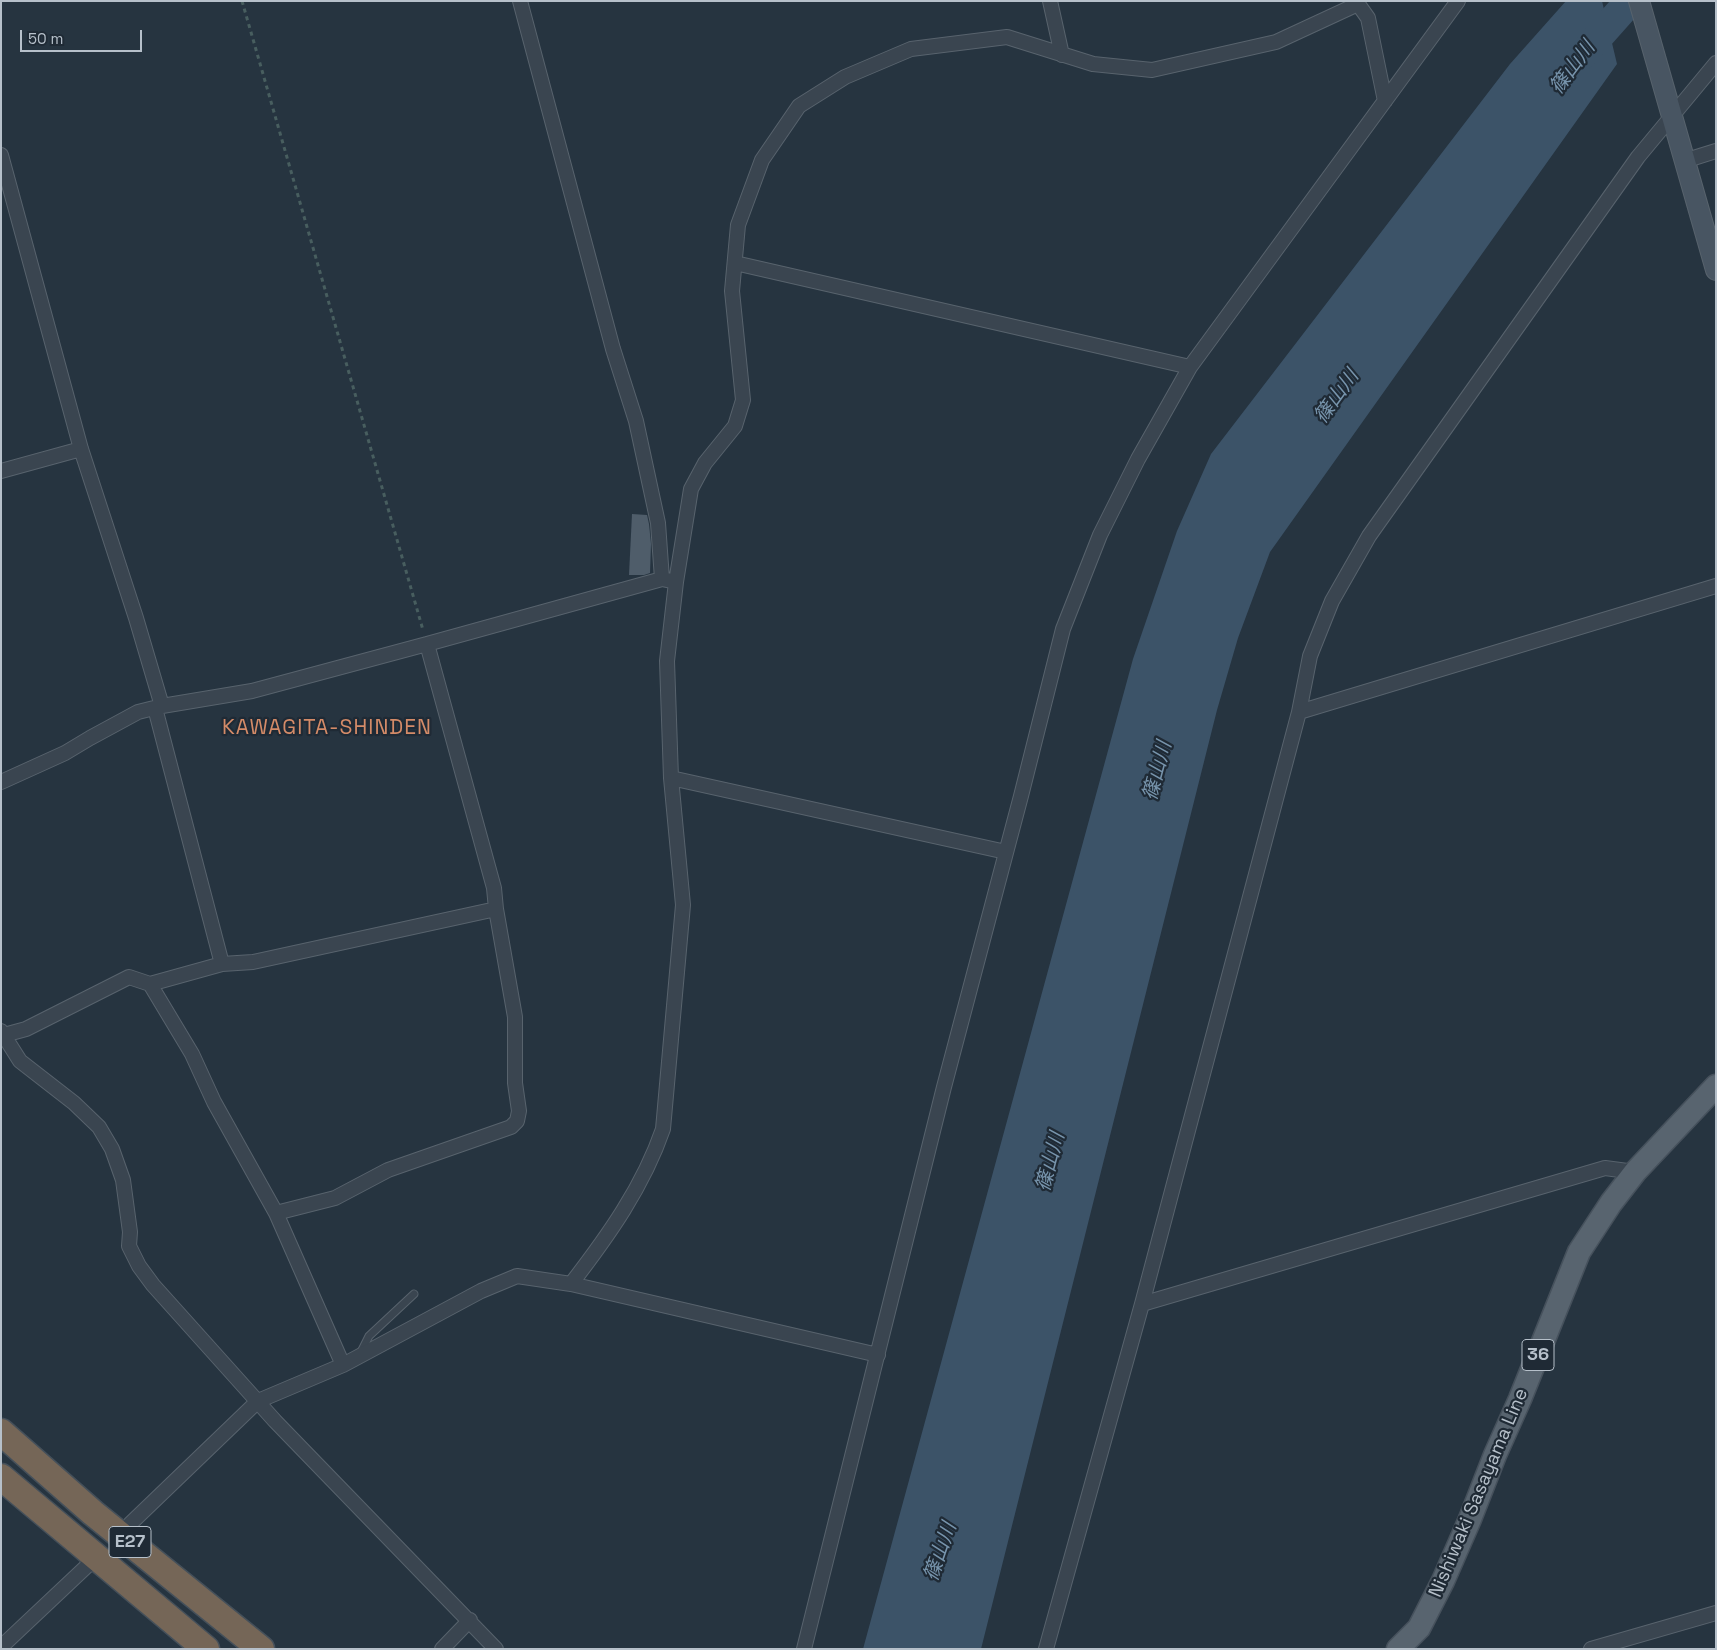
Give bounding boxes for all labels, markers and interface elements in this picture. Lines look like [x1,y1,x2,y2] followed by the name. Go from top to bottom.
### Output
[22,20,145,52] scale bar
[28,29,63,48] text: 50 m
[1545,37,1601,99] water label: 篠山川
[1310,366,1364,428] water label: 篠山川
[220,715,434,741] district label: KAWAGITA-SHINDEN
[1139,739,1177,803] water label: 篠山川
[1032,1130,1070,1194] water label: 篠山川
[1522,1340,1554,1370] road number: 36
[1425,1385,1533,1601] street label: Nishiwaki Sasayama Line
[920,1520,962,1584] water label: 篠山川
[109,1526,151,1558] road number: E27

